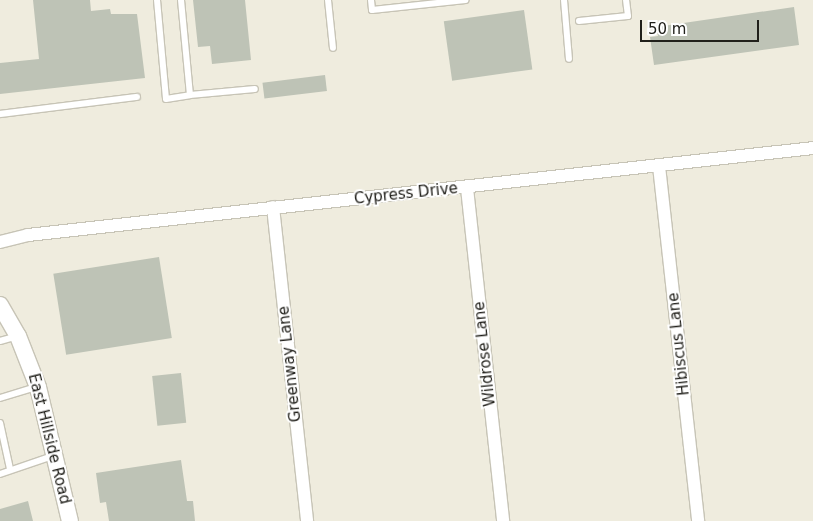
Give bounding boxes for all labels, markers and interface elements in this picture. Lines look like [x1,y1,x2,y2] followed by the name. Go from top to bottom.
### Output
[643,10,762,42] scale bar
[648,20,686,38] text: 50 m
[353,180,459,208] street label: Cypress Drive
[665,292,693,396] street label: Hibiscus Lane
[471,301,499,407] street label: Wildrose Lane
[275,305,305,423] street label: Greenway Lane
[24,372,74,506] street label: East Hillside Road

